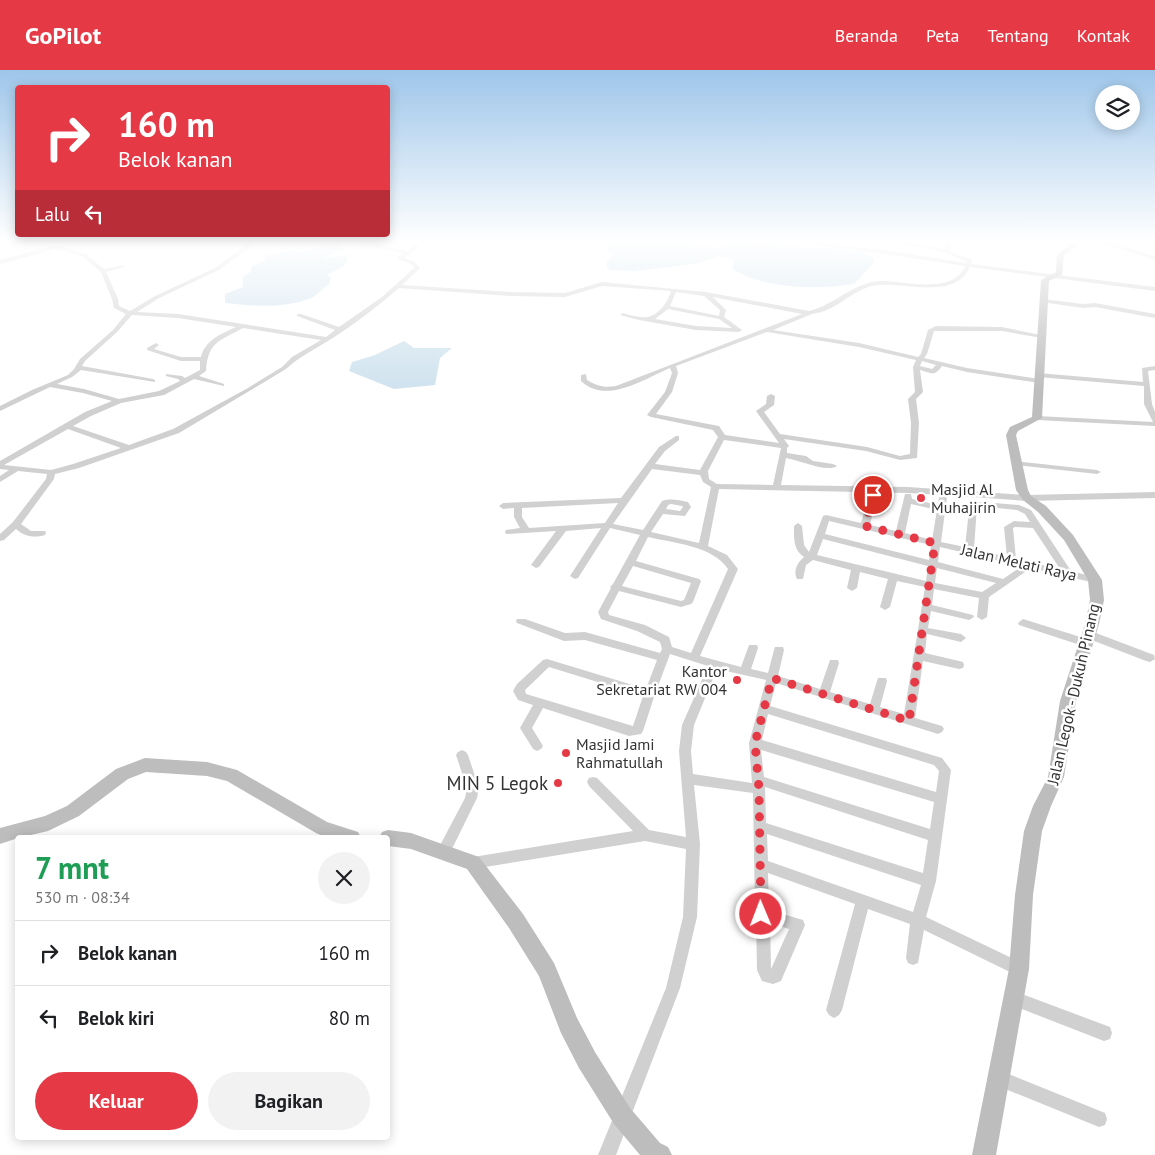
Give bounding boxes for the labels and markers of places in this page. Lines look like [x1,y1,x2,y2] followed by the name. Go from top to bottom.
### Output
[852,474,894,516] pin
[931,479,996,517] place label: Masjid Al Muhajirin
[915,492,927,504] marker: Masjid Al Muhajirin
[596,661,728,699] place label: Kantor Sekretariat RW 004
[731,674,743,686] marker: Kantor Sekretariat RW 004
[576,734,663,772] place label: Masjid Jami Rahmatullah
[560,747,572,759] marker: Masjid Jami Rahmatullah
[447,771,548,795] place label: MIN 5 Legok
[552,777,564,789] marker: MIN 5 Legok

